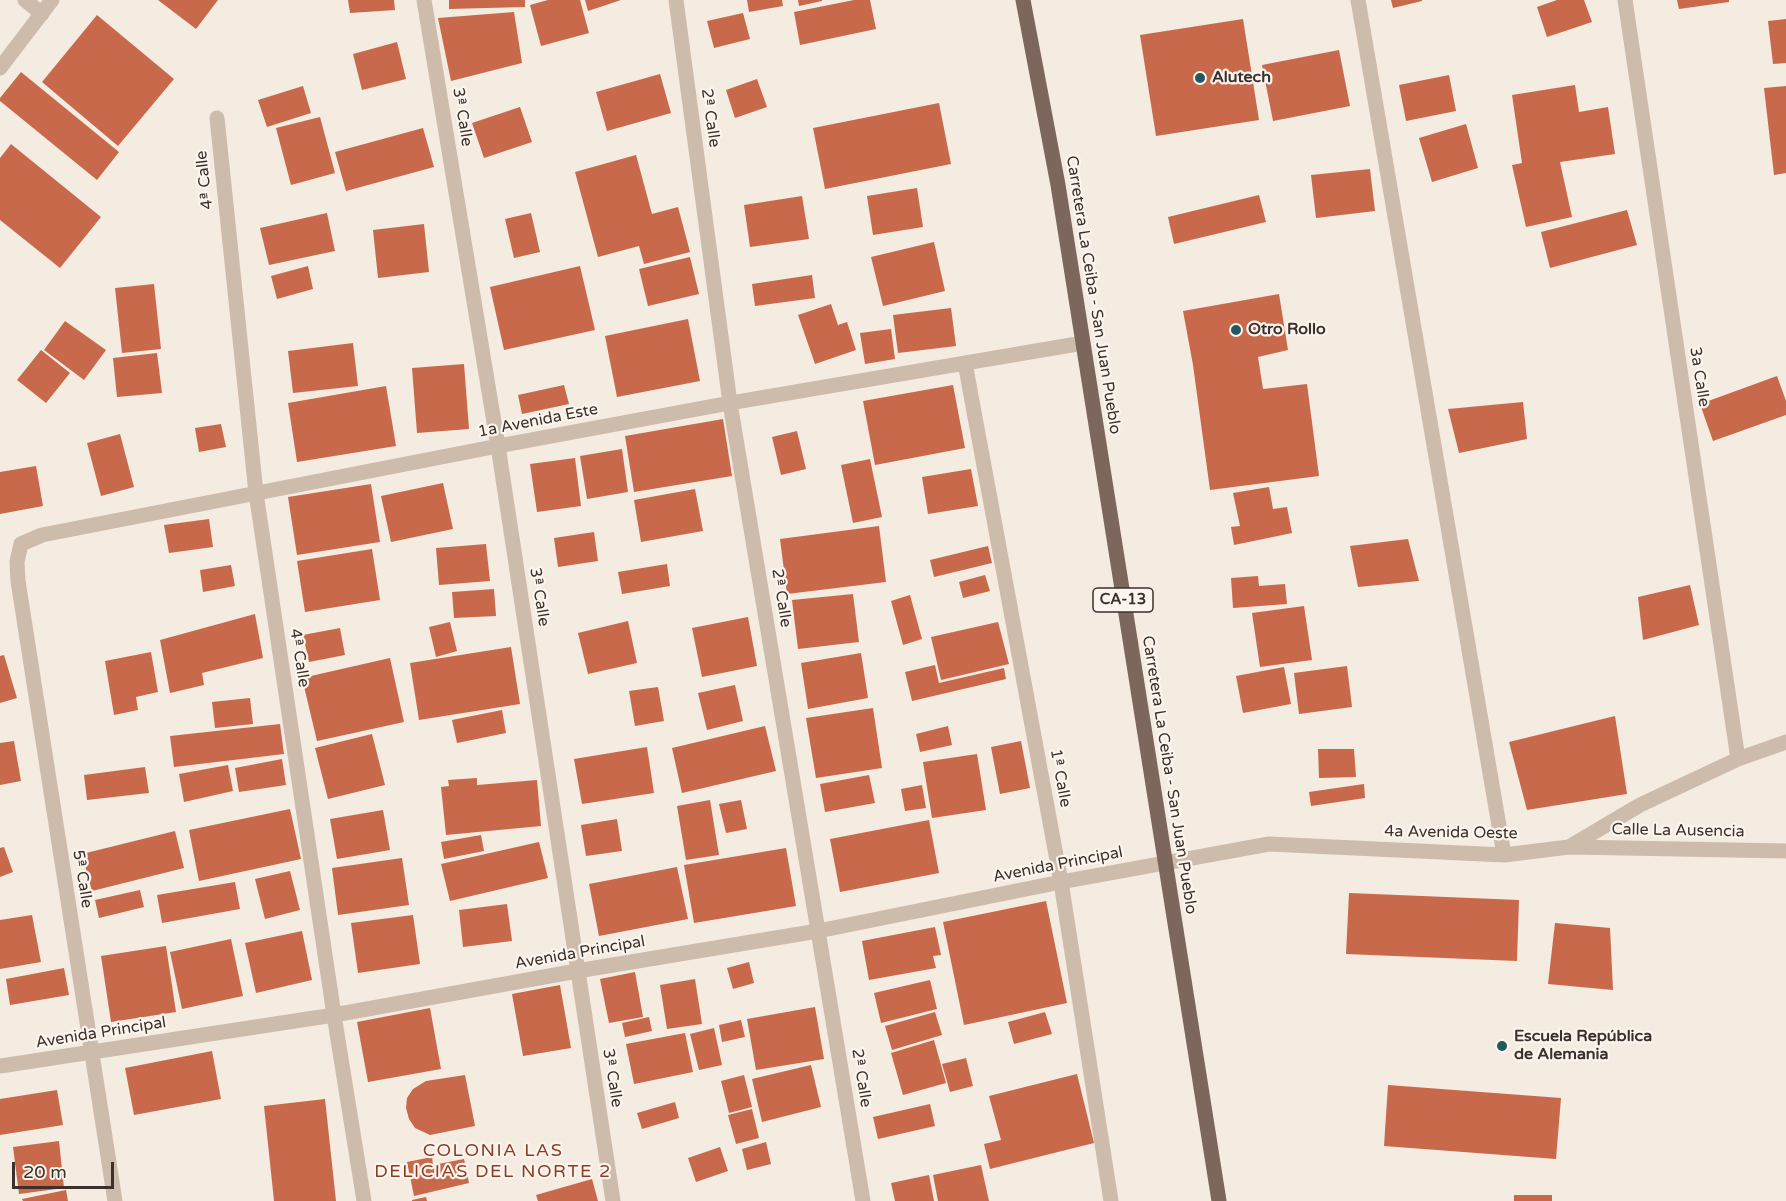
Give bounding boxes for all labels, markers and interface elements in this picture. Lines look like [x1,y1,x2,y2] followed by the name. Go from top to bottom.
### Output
[1212,68,1271,88] place label: Alutech
[1193,71,1207,85] marker: Alutech
[448,86,476,148] street label: 3ª Calle
[696,87,724,149] street label: 2ª Calle
[192,150,218,210] street label: 4ª Calle
[1061,154,1125,436] street label: Carretera La Ceiba - San Juan Pueblo
[1248,320,1326,340] place label: Otro Rollo
[1229,323,1243,337] marker: Otro Rollo
[1685,346,1713,408] street label: 3a Calle
[476,400,600,442] street label: 1a Avenida Este
[525,566,553,628] street label: 3ª Calle
[767,567,795,629] street label: 2ª Calle
[1093,588,1153,612] road number: CA-13
[285,627,313,689] street label: 4ª Calle
[1137,634,1201,916] street label: Carretera La Ceiba - San Juan Pueblo
[1045,747,1075,809] street label: 1ª Calle
[1611,820,1745,842] street label: Calle La Ausencia
[1384,822,1518,844] street label: 4a Avenida Oeste
[991,843,1125,887] street label: Avenida Principal
[68,848,96,910] street label: 5ª Calle
[513,932,647,974] street label: Avenida Principal
[34,1013,168,1053] street label: Avenida Principal
[1514,1027,1652,1065] place label: Escuela República de Alemania
[1495,1039,1509,1053] marker: Escuela República de Alemania
[598,1047,626,1109] street label: 3ª Calle
[847,1047,875,1109] street label: 2ª Calle
[374,1140,612,1182] district label: COLONIA LAS DELICIAS DEL NORTE 2
[15,1150,117,1188] scale bar
[23,1161,67,1183] text: 20 m

